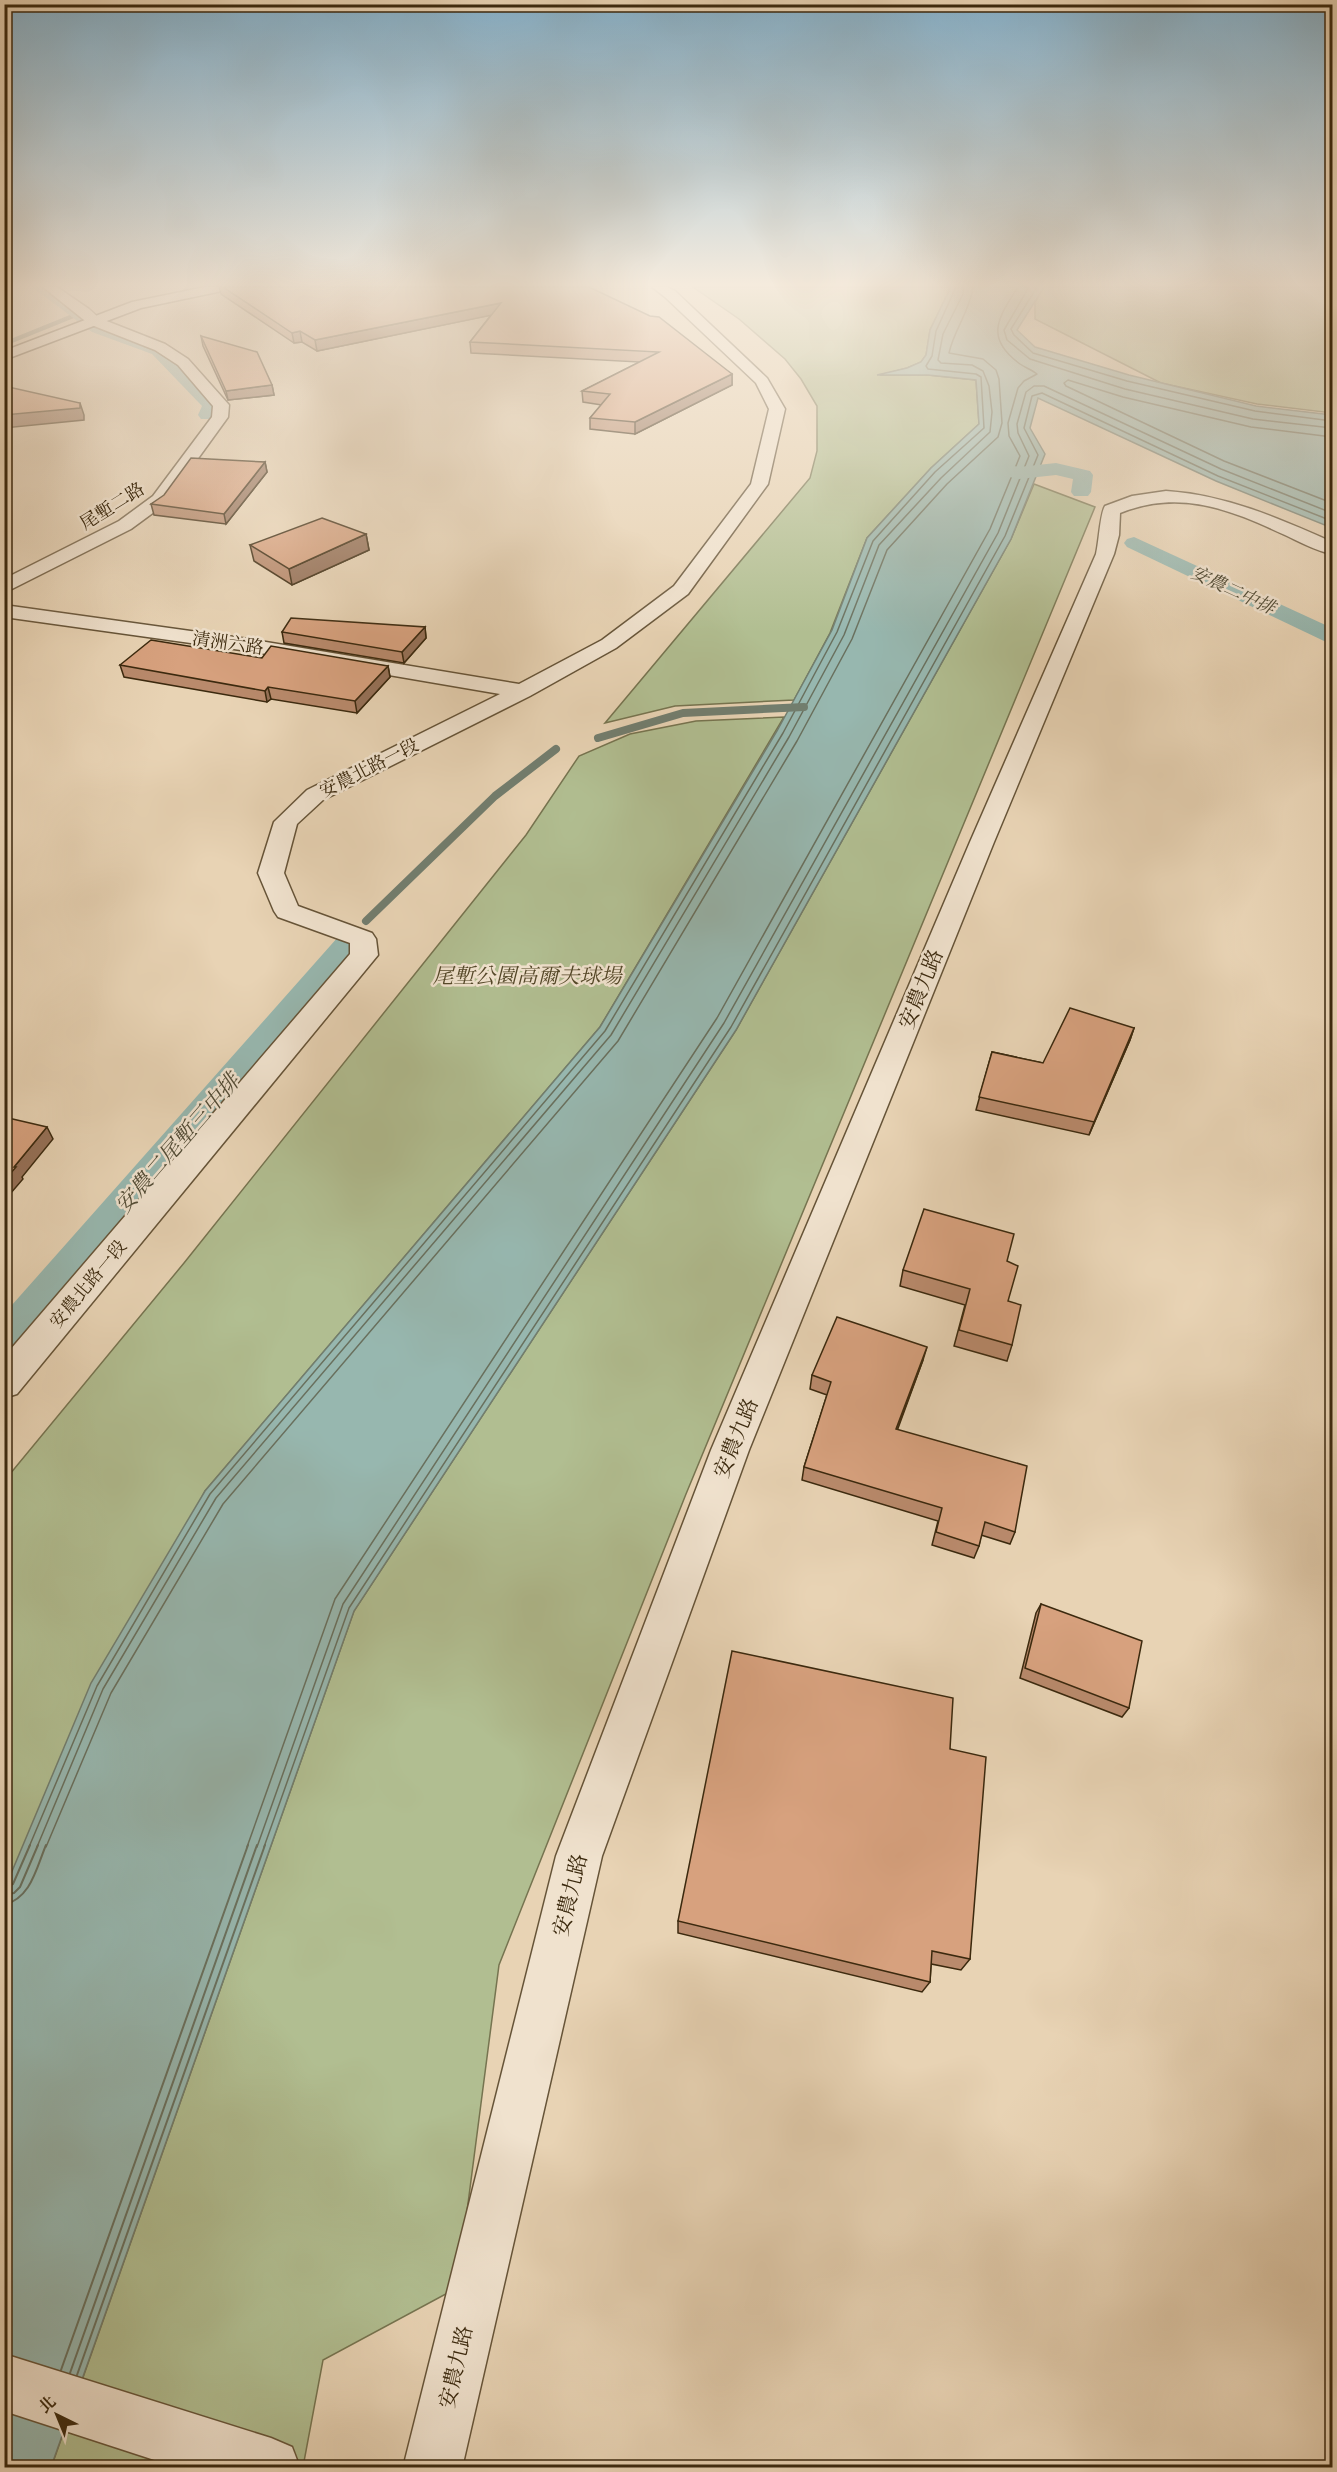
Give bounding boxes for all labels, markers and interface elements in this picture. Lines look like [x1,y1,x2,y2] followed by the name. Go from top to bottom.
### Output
[75,477,149,535] street label: 尾塹二路
[1187,560,1282,621] water label: 安農二中排
[191,626,265,660] street label: 清洲六路
[315,733,423,803] street label: 安農北路一段
[892,945,950,1033] street label: 安農九路
[433,962,623,990] park label: 尾塹公園高爾夫球場
[109,1065,249,1220] water label: 安農二尾塹三中排
[44,1235,132,1333] street label: 安農北路一段
[707,1394,765,1482] street label: 安農九路
[546,1851,594,1939] street label: 安農九路
[433,2323,479,2411] street label: 安農九路
[27,2385,87,2445] north arrow
[34,2391,61,2418] text: 北

